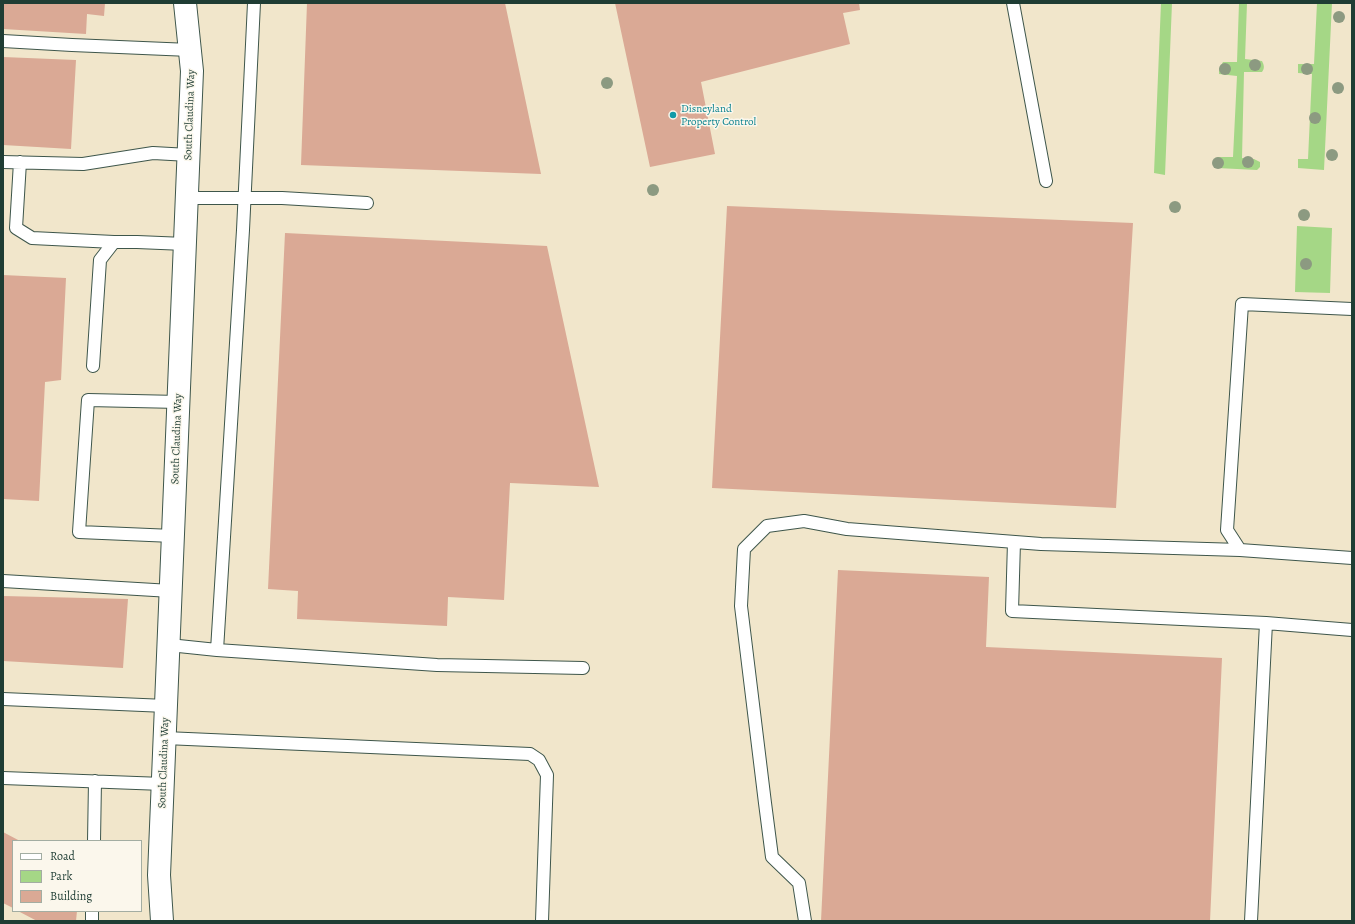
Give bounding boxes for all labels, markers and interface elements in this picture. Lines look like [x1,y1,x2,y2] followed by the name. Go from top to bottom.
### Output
[182,69,198,161] street label: South Claudina Way
[681,102,756,128] place label: Disneyland Property Control
[668,110,678,120] marker: Disneyland Property Control
[169,393,185,485] street label: South Claudina Way
[156,717,172,809] street label: South Claudina Way
[12,840,142,912] legend
[50,848,75,864] text: Road
[50,868,73,884] text: Park
[50,888,92,904] text: Building

